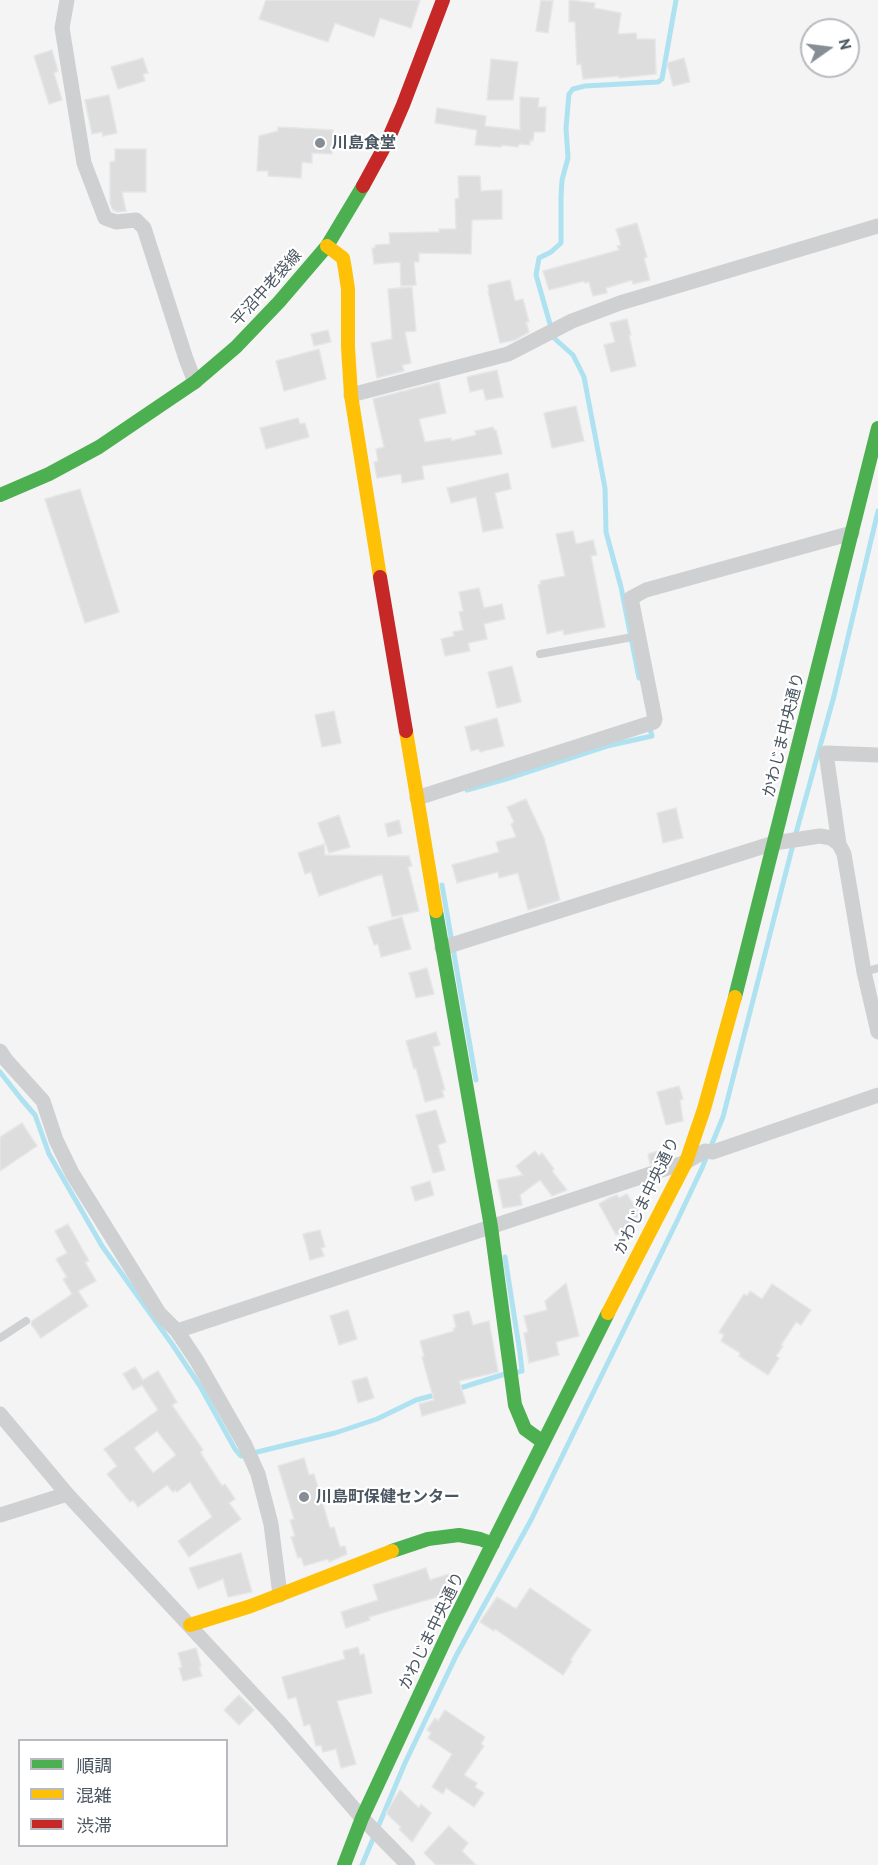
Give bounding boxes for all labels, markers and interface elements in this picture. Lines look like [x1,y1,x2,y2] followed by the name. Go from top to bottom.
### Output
[800,18,860,78] north arrow
[835,37,856,52] text: N
[332,133,396,153] place label: 川島食堂
[313,136,327,150] marker: 川島食堂
[228,246,306,330] street label: 平沼中老袋線
[759,671,809,799] street label: かわじま中央通り
[610,1134,684,1258] street label: かわじま中央通り
[316,1487,460,1507] place label: 川島町保健センター
[297,1490,311,1504] marker: 川島町保健センター
[395,1569,469,1693] street label: かわじま中央通り
[18,1739,228,1847] legend
[76,1754,112,1777] text: 順調
[76,1784,112,1807] text: 混雑
[76,1814,112,1837] text: 渋滞

